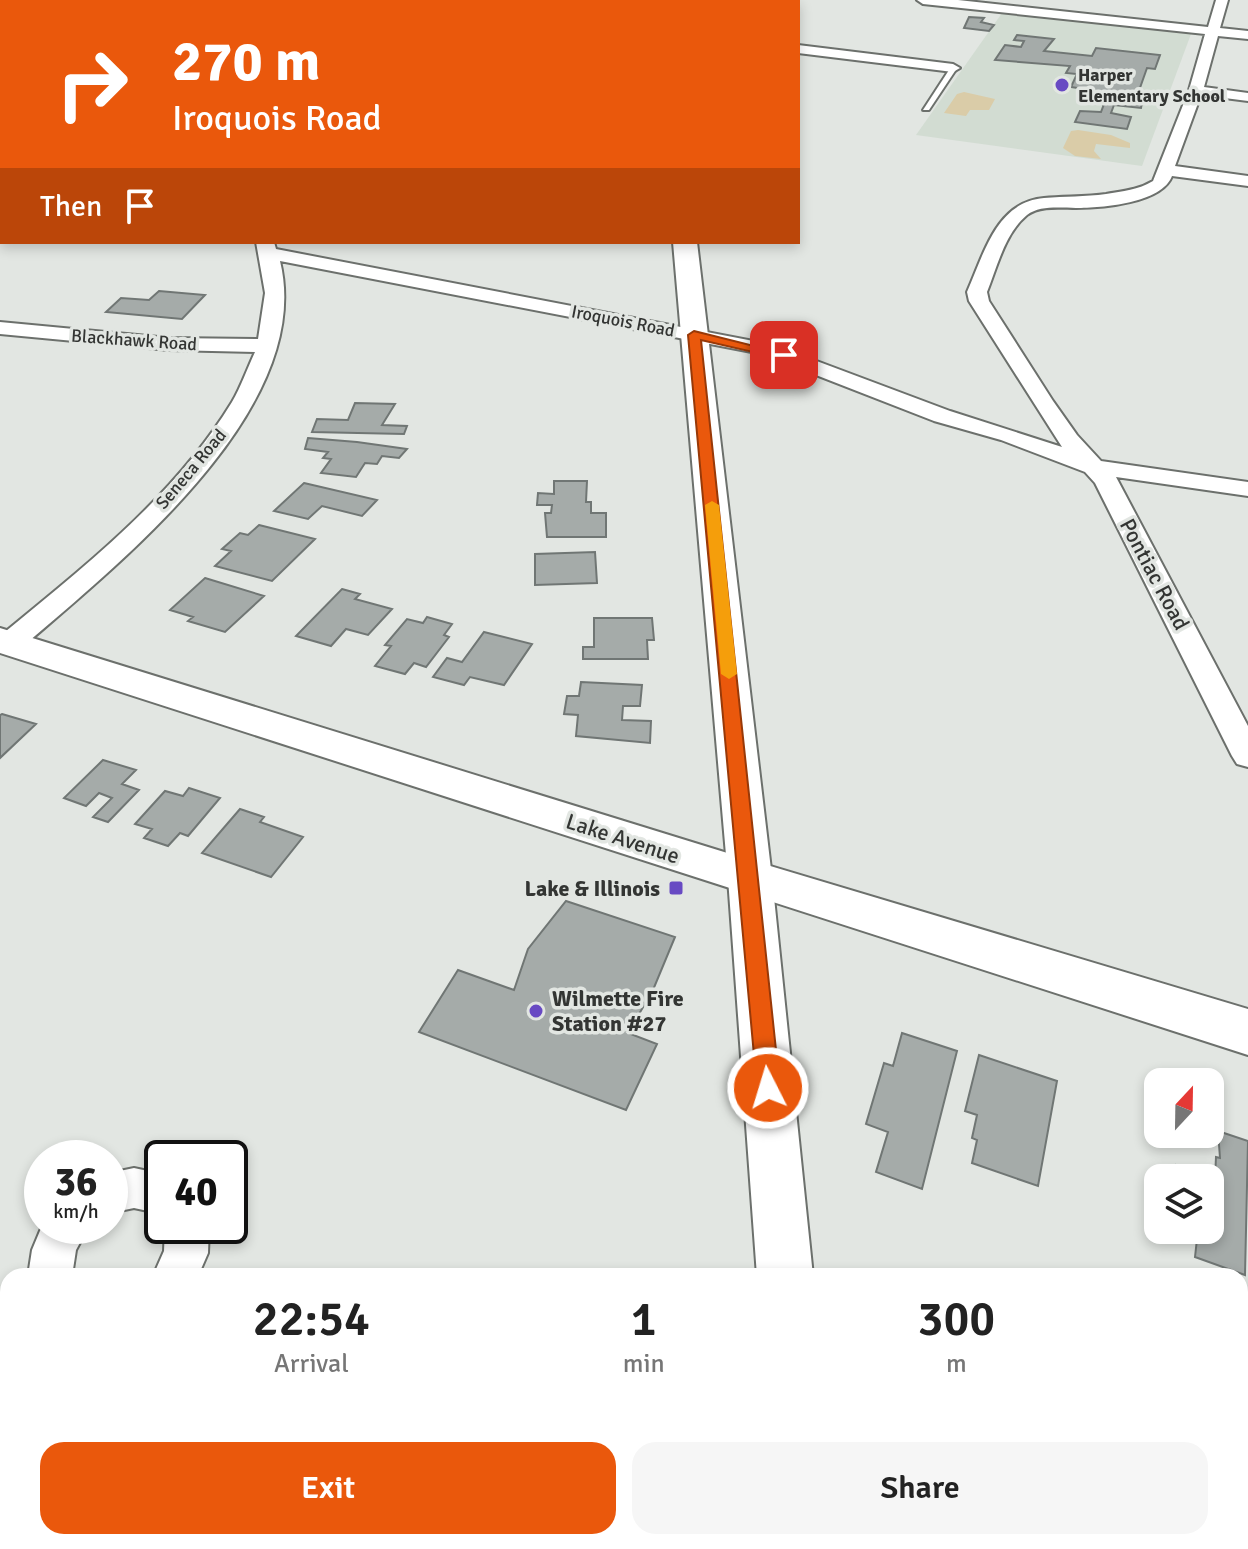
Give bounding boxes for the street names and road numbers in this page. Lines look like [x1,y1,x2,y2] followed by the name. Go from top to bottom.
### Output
[569,300,677,342] street label: Iroquois Road
[70,325,198,355] street label: Blackhawk Road
[151,424,231,514] street label: Seneca Road
[1114,514,1195,635] street label: Pontiac Road
[563,807,683,869] street label: Lake Avenue

